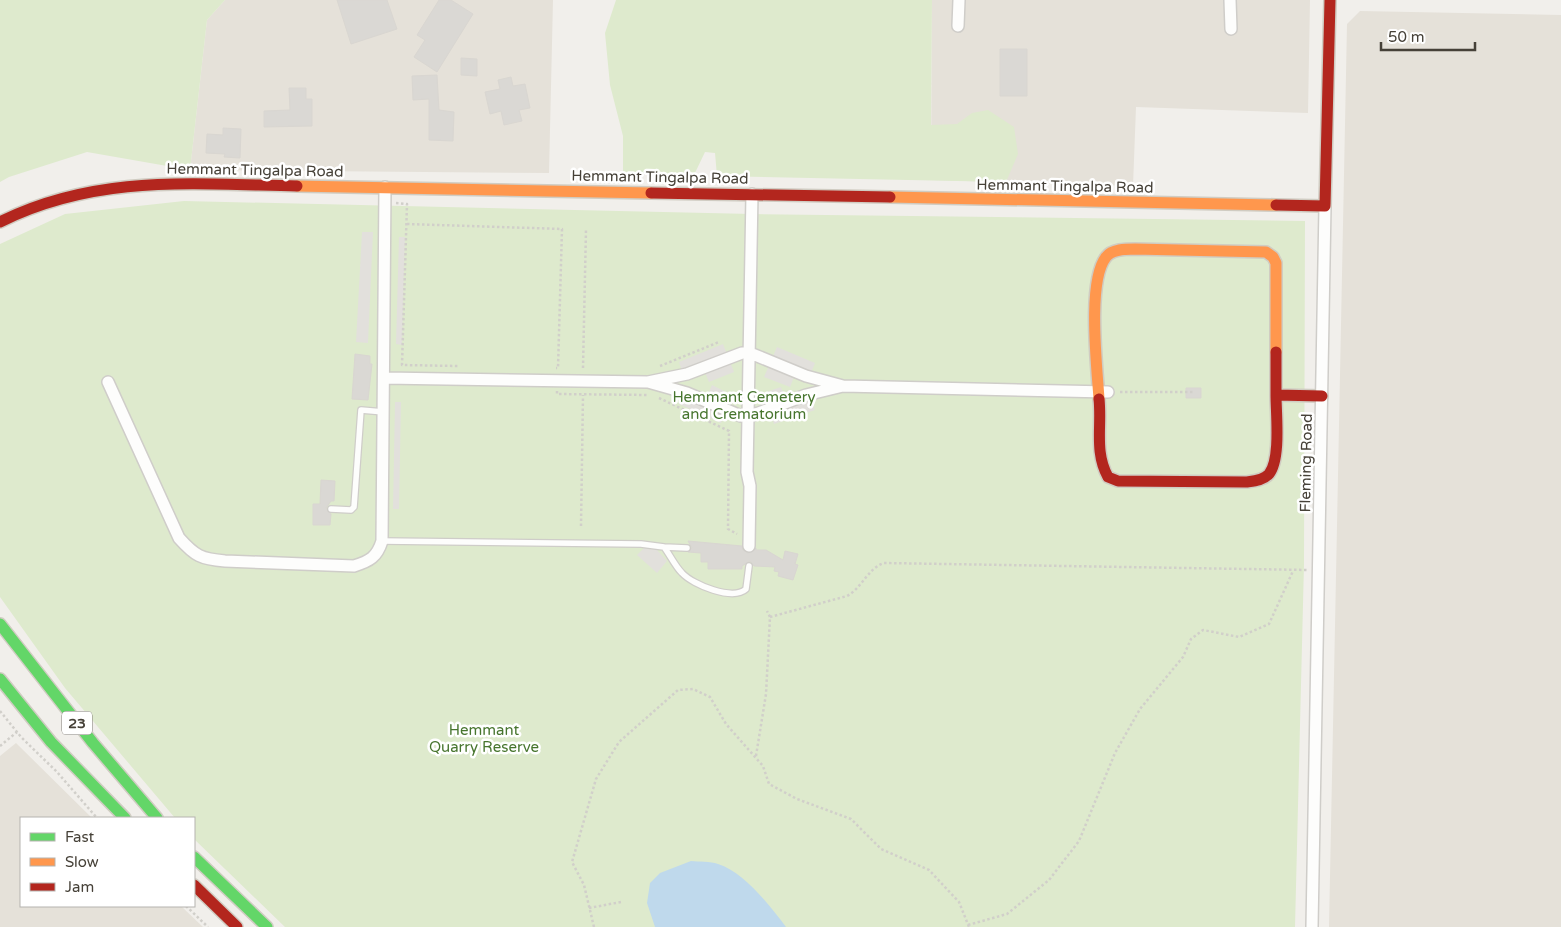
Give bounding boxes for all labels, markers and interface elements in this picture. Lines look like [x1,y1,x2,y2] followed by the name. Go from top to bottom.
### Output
[1381,20,1475,52] scale bar
[1388,28,1425,46] text: 50 m
[166,159,344,181] street label: Hemmant Tingalpa Road
[571,166,749,188] street label: Hemmant Tingalpa Road
[976,175,1154,197] street label: Hemmant Tingalpa Road
[672,388,816,423] park label: Hemmant Cemetery and Crematorium
[1296,413,1316,513] street label: Fleming Road
[62,711,92,734] road number: 23
[429,721,539,756] park label: Hemmant Quarry Reserve
[20,817,195,907] legend
[65,828,95,846] text: Fast
[65,853,99,871] text: Slow
[65,878,94,896] text: Jam

